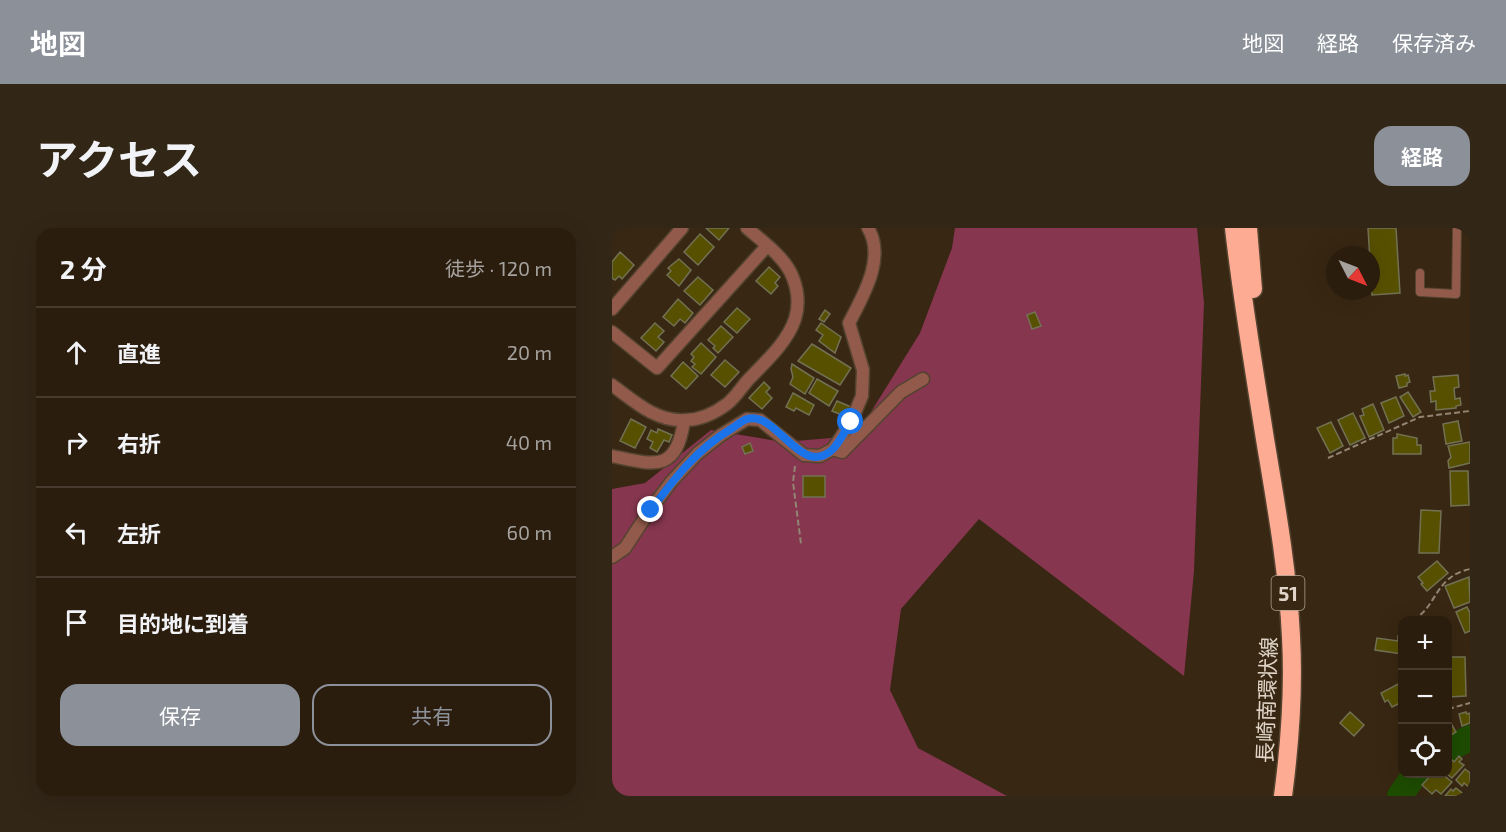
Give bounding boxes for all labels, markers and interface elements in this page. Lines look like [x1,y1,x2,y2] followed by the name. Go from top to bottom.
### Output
[30,26,86,60] text: 地図
[1242,30,1284,55] text: 地図
[1317,30,1359,55] text: 経路
[1392,30,1476,55] text: 保存済み
[1374,126,1470,186] button: 経路
[36,133,202,183] text: アクセス
[1326,246,1380,300] north arrow
[60,253,107,284] text: 2 分
[445,256,552,280] text: 徒歩 · 120 m
[60,336,93,369] icon: ahead
[117,340,161,366] text: 直進
[507,340,552,364] text: 20 m
[837,408,863,434] route start
[60,426,93,459] icon: right
[117,430,161,456] text: 右折
[506,430,552,454] text: 40 m
[637,496,663,522] route end
[60,516,93,549] icon: left
[117,520,161,546] text: 左折
[507,520,552,544] text: 60 m
[1272,576,1304,610] road number: 51
[60,606,93,639] icon: arrive
[117,610,249,636] text: 目的地に到着
[1398,616,1452,778] map controls
[1398,616,1452,670] button: +
[1251,637,1281,763] street label: 長崎南環状線
[1398,670,1452,724] button: −
[60,684,300,746] button: 保存
[312,684,552,746] button: 共有
[1398,724,1452,778] button: locate

